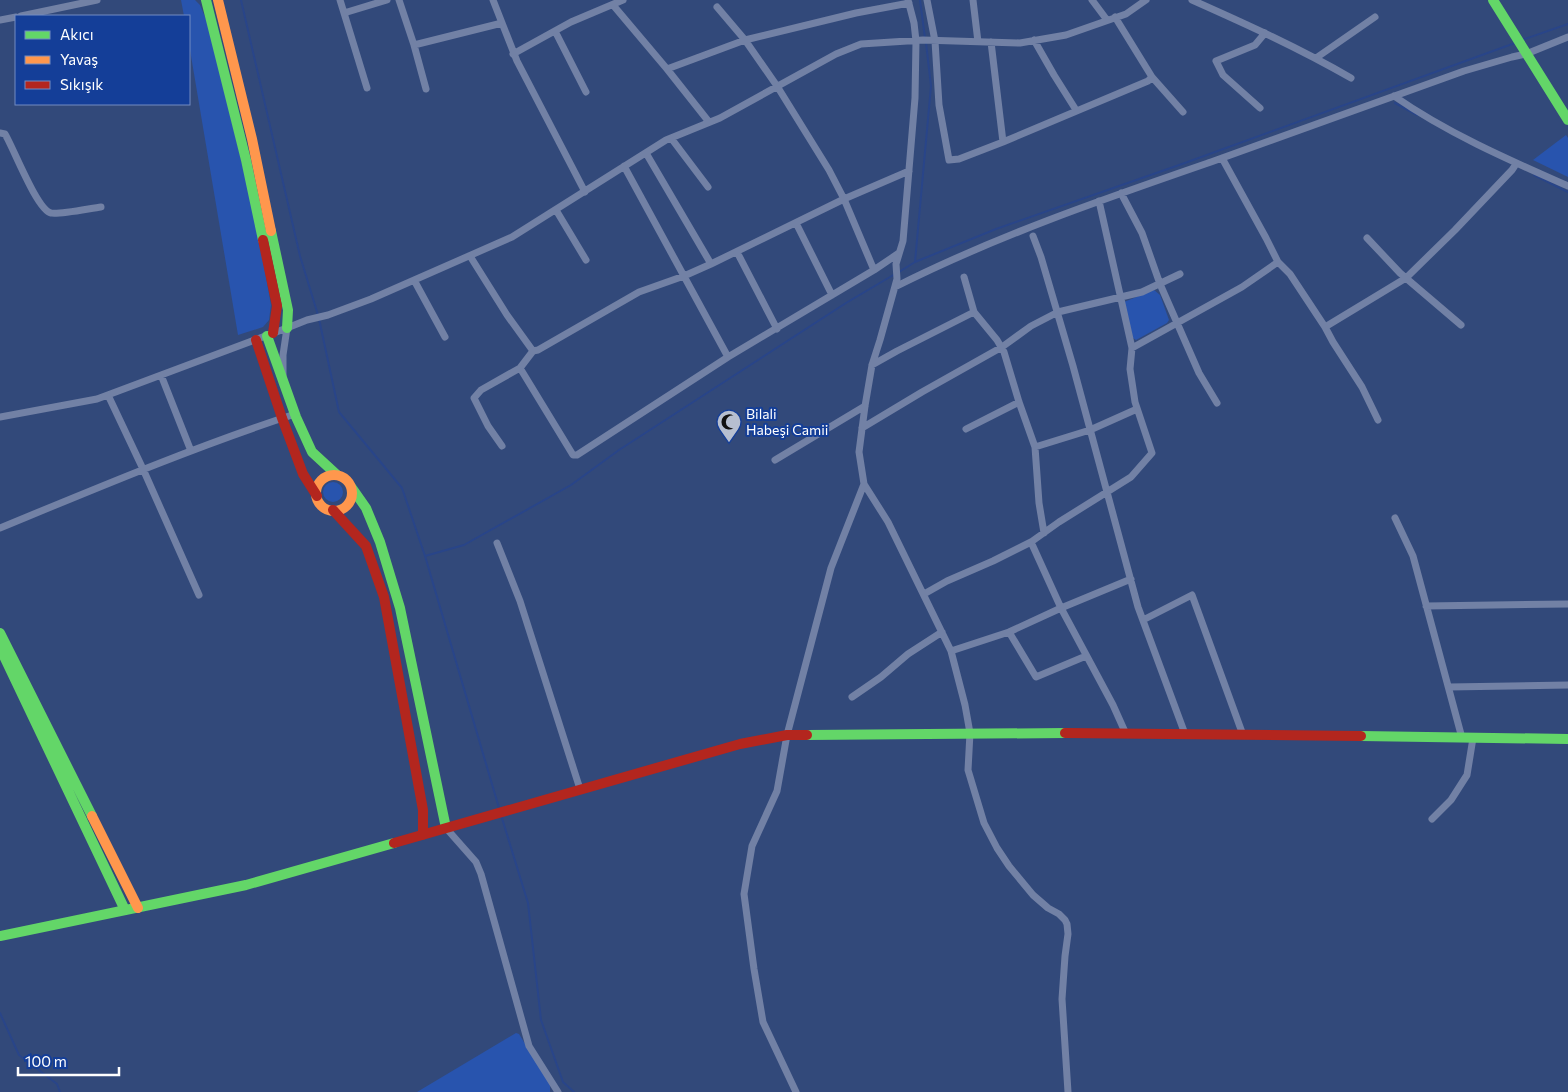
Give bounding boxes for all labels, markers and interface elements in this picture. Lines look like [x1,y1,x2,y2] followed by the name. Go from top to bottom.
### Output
[15,15,190,105] legend
[60,25,94,43] text: Akıcı
[60,50,98,68] text: Yavaş
[60,75,103,93] text: Sıkışık
[746,405,828,438] place label: Bilali Habeşi Camii
[716,409,742,443] mosque icon: Bilali Habeşi Camii
[18,1044,119,1076] scale bar
[25,1052,67,1070] text: 100 m

